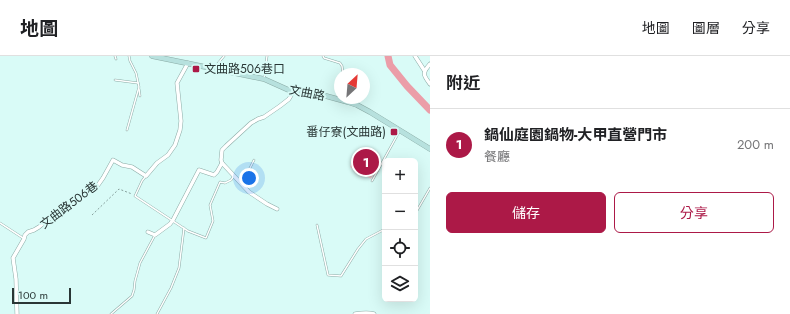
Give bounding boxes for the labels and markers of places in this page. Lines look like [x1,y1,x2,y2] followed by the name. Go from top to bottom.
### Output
[204,60,285,78] place label: 文曲路506巷口
[191,64,201,74] marker: 文曲路506巷口
[307,123,386,141] place label: 番仔寮(文曲路)
[389,127,399,137] marker: 番仔寮(文曲路)
[353,147,379,177] pin: 1

